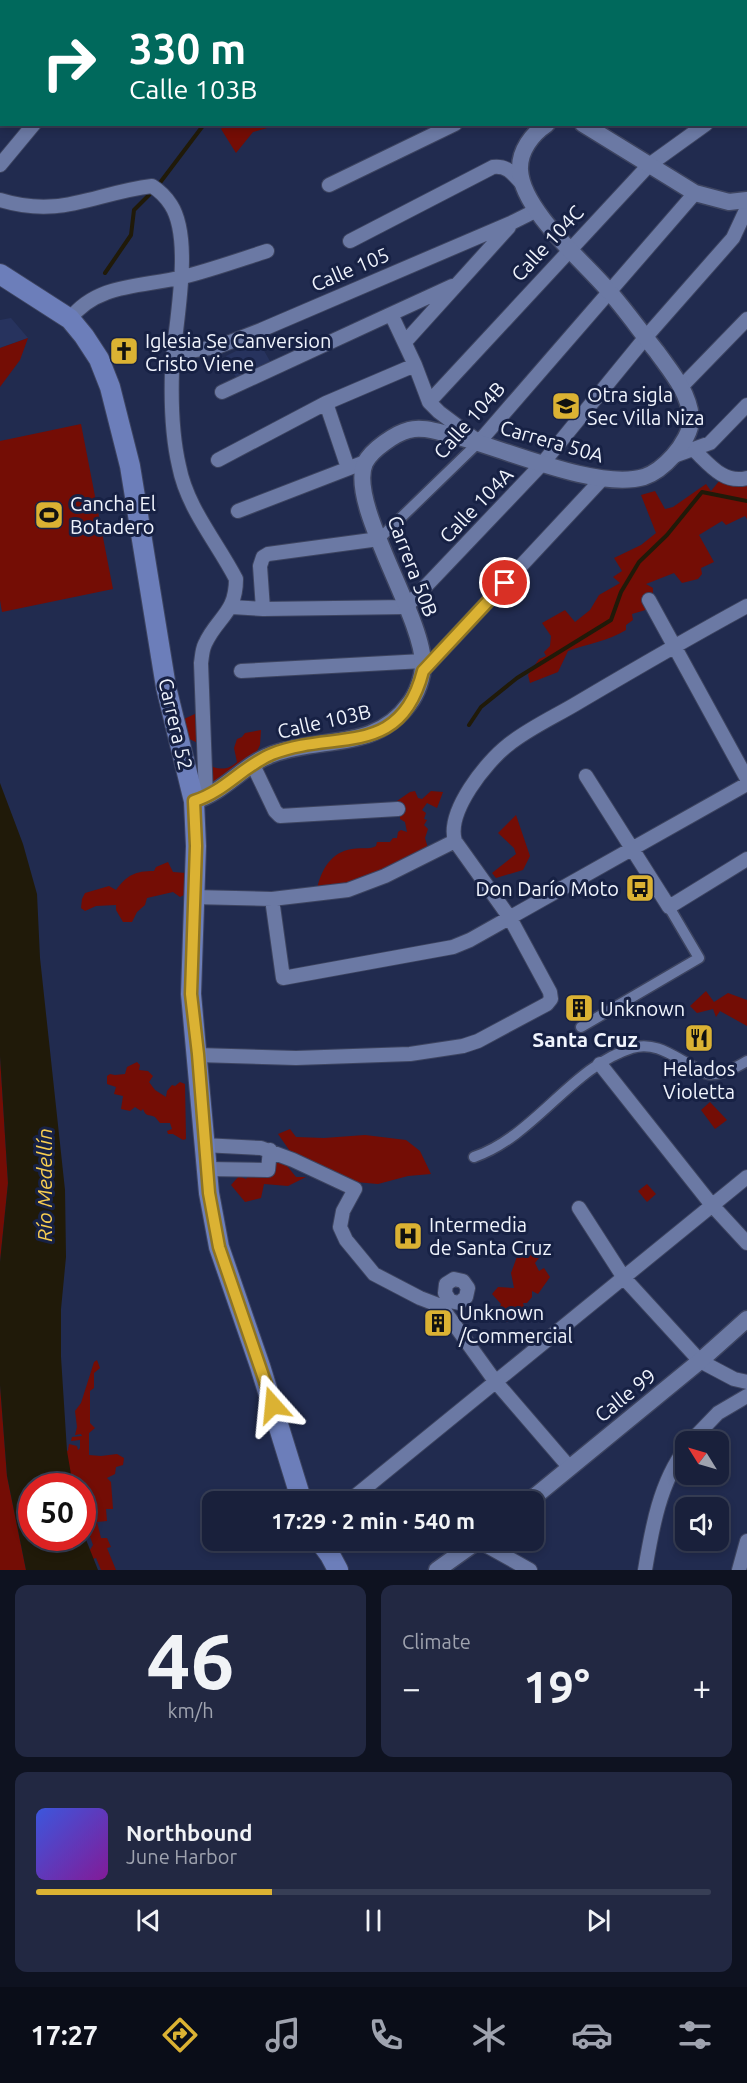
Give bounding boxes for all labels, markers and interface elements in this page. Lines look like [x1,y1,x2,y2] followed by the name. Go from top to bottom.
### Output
[30,24,108,102] icon: right
[129,25,246,72] text: 330 m
[129,74,258,104] text: Calle 103B
[506,201,588,285] street label: Calle 104C
[308,242,392,296] street label: Calle 105
[145,329,331,375] place label: Iglesia Se Canversion Cristo Viene
[108,335,140,367] church icon: Iglesia Se Canversion Cristo Viene
[429,377,509,463] street label: Calle 104B
[587,383,705,429] place label: Otra sigla Sec Villa Niza
[550,390,582,422] school or university icon: Otra sigla Sec Villa Niza
[498,415,606,467] street label: Carrera 50A
[435,463,517,547] street label: Calle 104A
[70,492,156,538] place label: Cancha El Botadero
[33,499,65,531] sports icon: Cancha El Botadero
[383,512,443,620] street label: Carrera 50B
[479,557,530,608] pin
[488,566,521,599] icon: arrive
[154,676,198,772] street label: Carrera 52
[275,699,373,743] street label: Calle 103B
[624,872,656,904] bus stop icon: Don Darío Moto
[475,877,619,900] place label: Don Darío Moto
[563,992,595,1024] building icon: Unknown
[600,997,685,1020] place label: Unknown
[683,1022,715,1054] restaurant icon: Helados Violetta
[532,1027,638,1051] district label: Santa Cruz
[663,1057,735,1103] place label: Helados Violetta
[32,1128,56,1242] water label: Río Medellín
[429,1213,552,1259] place label: Intermedia de Santa Cruz
[392,1220,424,1252] hospital icon: Intermedia de Santa Cruz
[458,1301,573,1347] place label: Unknown /Commercial
[422,1307,454,1339] building icon: Unknown /Commercial
[590,1364,660,1426] street label: Calle 99
[241,1373,305,1437] position arrow
[675,1431,729,1485] north arrow
[675,1431,729,1551] map controls
[18,1473,96,1551] speed limit sign: 50
[675,1497,729,1551] button: sound
[271,1508,475,1533] text: 17:29 · 2 min · 540 m
[147,1616,234,1704] text: 46
[402,1630,471,1653] text: Climate
[523,1661,590,1712] text: 19°
[402,1669,421,1706] text: −
[692,1669,711,1706] text: +
[167,1699,214,1722] text: km/h
[126,1820,252,1845] text: Northbound
[126,1845,237,1868] text: June Harbor
[132,1904,165,1937] icon: previous
[357,1904,390,1937] icon: pause
[582,1904,615,1937] icon: next
[159,2014,201,2056] icon: directions
[262,2014,304,2056] icon: music
[365,2014,407,2056] icon: phone
[468,2014,510,2056] icon: climate
[571,2014,613,2056] icon: car
[674,2014,716,2056] icon: filters
[31,2020,98,2050] text: 17:27

